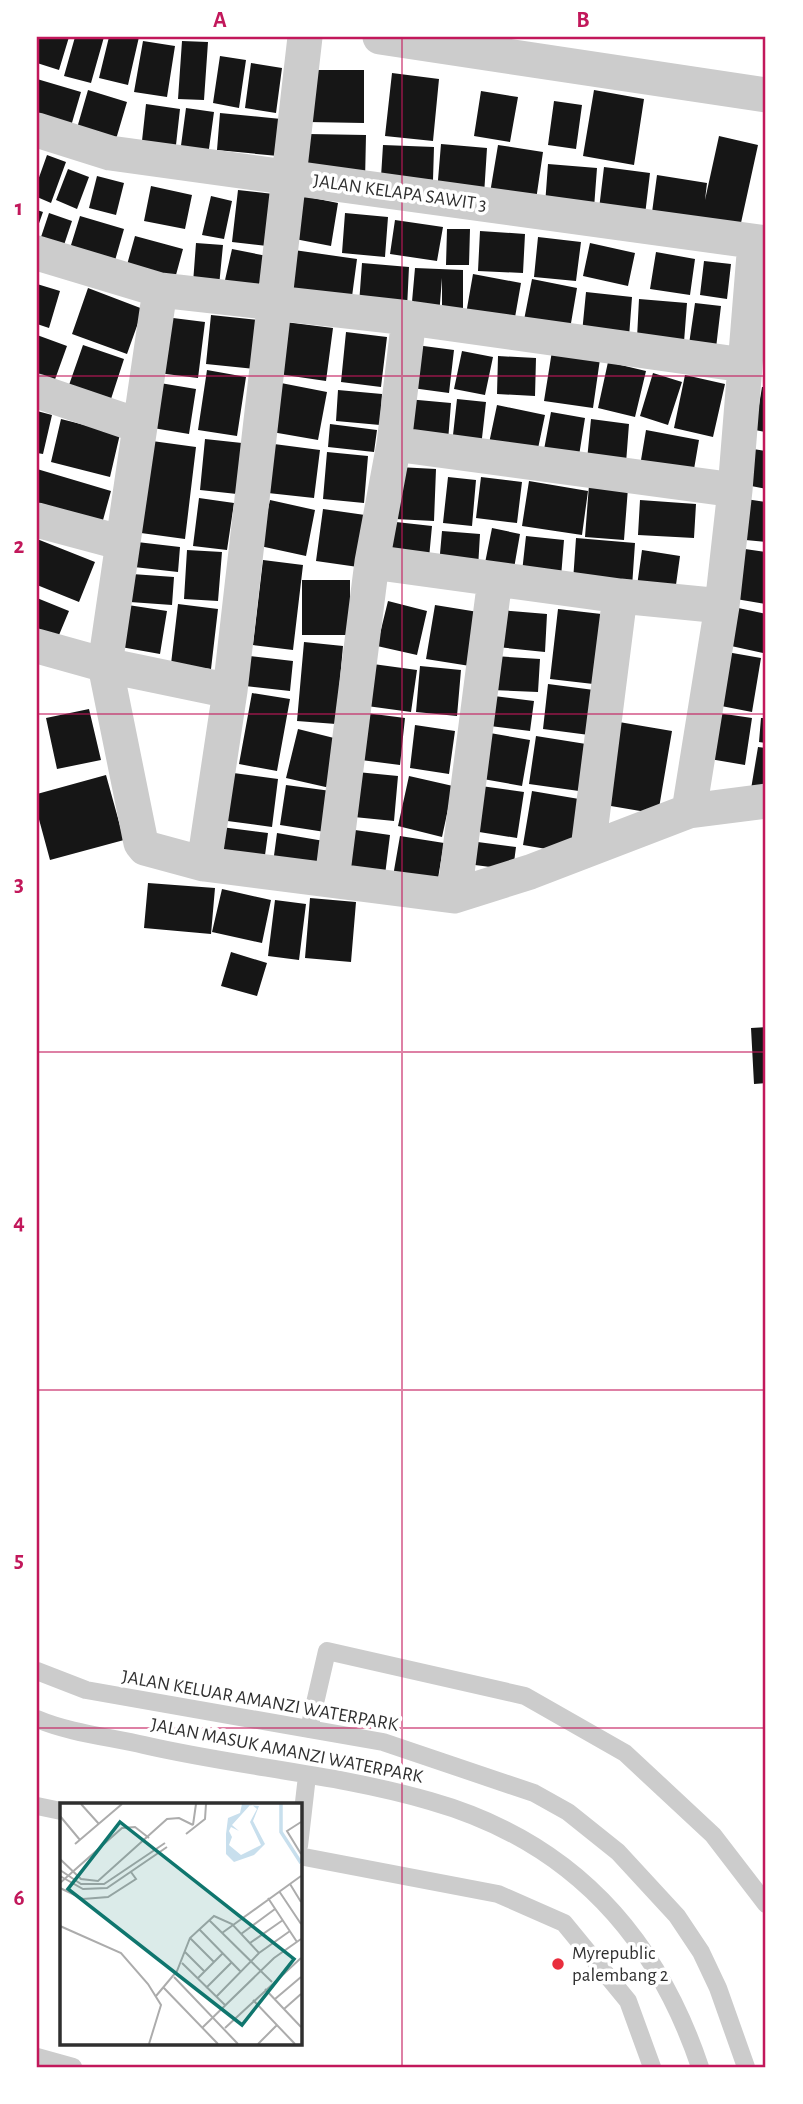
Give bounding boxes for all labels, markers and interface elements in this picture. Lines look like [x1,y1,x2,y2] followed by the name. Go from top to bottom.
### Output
[213,9,227,32] text: A
[576,9,590,32] text: B
[312,171,488,215] street label: JALAN KELAPA SAWIT 3
[15,197,23,220] text: 1
[14,535,25,558] text: 2
[14,873,24,896] text: 3
[13,1211,25,1234] text: 4
[14,1549,24,1572] text: 5
[120,1667,400,1735] street label: JALAN KELUAR AMANZI WATERPARK
[149,1715,425,1787] street label: JALAN MASUK AMANZI WATERPARK
[60,1803,301,2044] inset map
[13,1887,25,1910] text: 6
[572,1944,669,1985] place label: Myrepublic palembang 2
[550,1956,566,1972] marker: Myrepublic palembang 2

